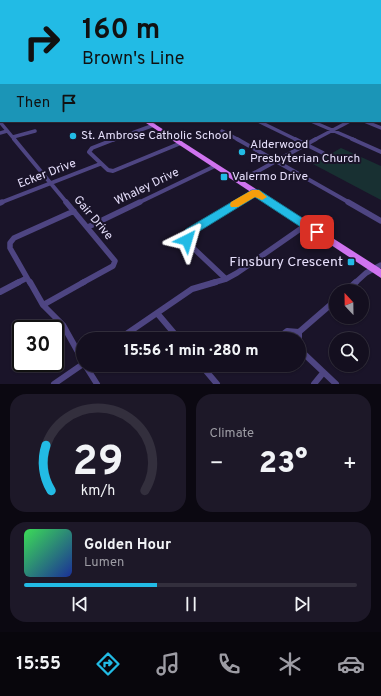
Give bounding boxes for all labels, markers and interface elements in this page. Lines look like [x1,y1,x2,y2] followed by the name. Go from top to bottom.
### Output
[82,13,160,49] text: 160 m
[16,16,68,68] icon: right
[82,48,185,71] text: Brown's Line
[58,92,80,114] icon: arrive
[16,94,50,113] text: Then
[81,128,232,144] place label: St. Ambrose Catholic School
[68,131,78,141] marker: St. Ambrose Catholic School
[250,137,360,167] place label: Alderwood Presbyterian Church
[237,147,247,157] marker: Alderwood Presbyterian Church
[16,156,78,192] street label: Ecker Drive
[112,164,182,210] street label: Whaley Drive
[232,169,308,185] place label: Valermo Drive
[219,172,229,182] marker: Valermo Drive
[70,192,116,244] street label: Gair Drive
[300,215,334,249] pin
[166,219,208,261] position arrow
[306,221,328,243] icon: arrive
[229,254,343,271] place label: Finsbury Crescent
[346,257,356,267] marker: Finsbury Crescent
[329,284,369,324] north arrow
[329,284,369,372] map controls
[12,320,64,372] speed limit sign: 30
[329,332,369,372] button: search
[124,342,258,361] text: 15:56 · 1 min · 280 m
[210,426,254,442] text: Climate
[72,437,123,490] text: 29
[259,446,308,483] text: 23°
[210,451,224,478] text: −
[343,451,357,478] text: +
[80,482,115,500] text: km/h
[84,536,171,555] text: Golden Hour
[84,555,124,571] text: Lumen
[69,593,91,615] icon: previous
[180,593,202,615] icon: pause
[291,593,313,615] icon: next
[94,650,122,678] icon: directions
[154,650,182,678] icon: music
[215,650,243,678] icon: phone
[276,650,304,678] icon: climate
[337,650,365,678] icon: car
[16,653,61,676] text: 15:55

